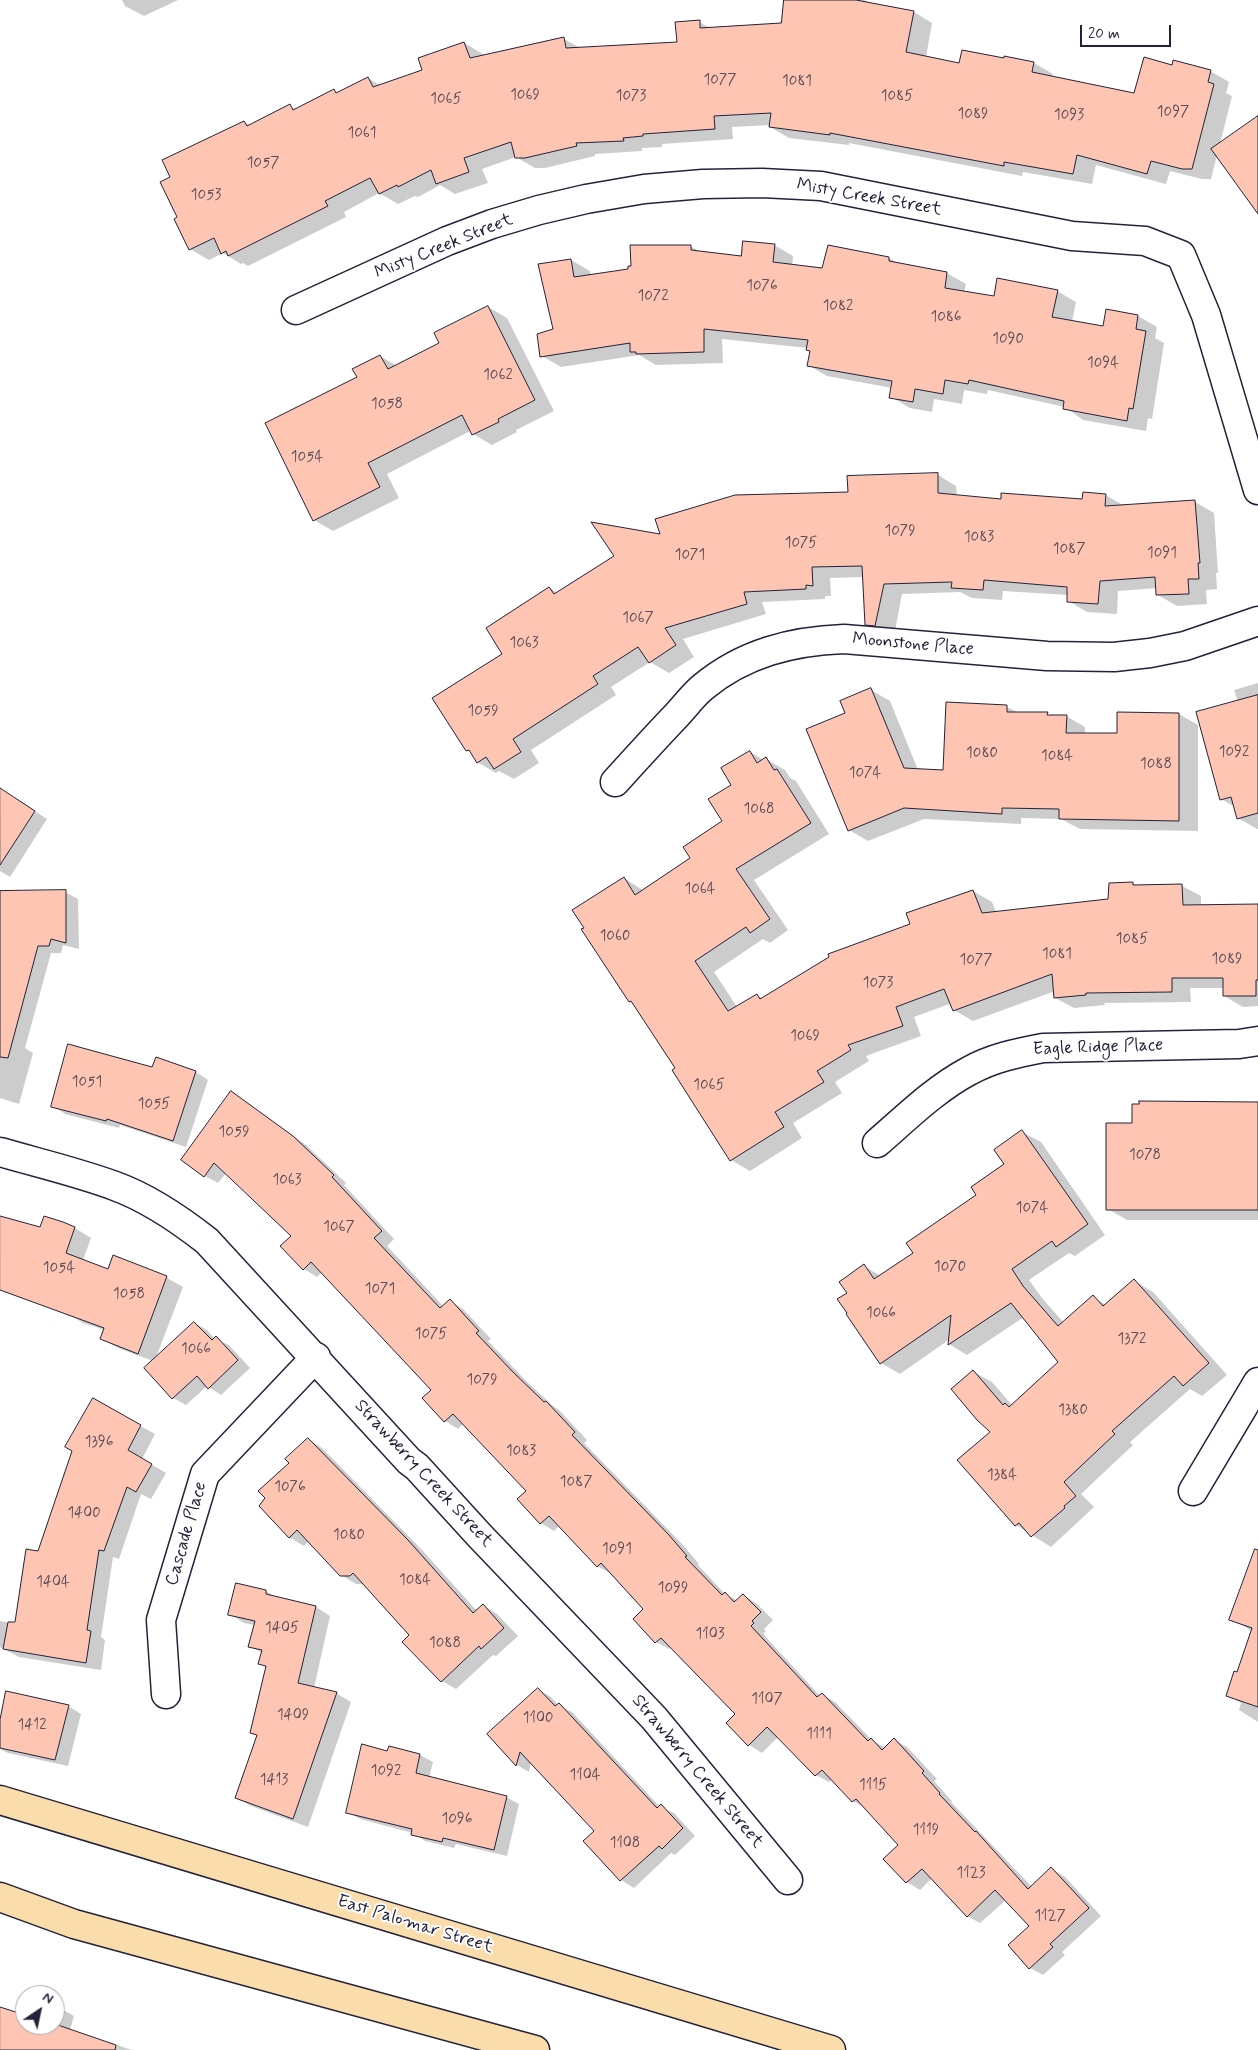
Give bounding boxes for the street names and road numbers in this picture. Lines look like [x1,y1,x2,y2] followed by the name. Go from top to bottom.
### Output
[795,175,943,221] street label: Misty Creek Street
[372,209,516,285] street label: Misty Creek Street
[851,629,975,661] street label: Moonstone Place
[1032,1035,1164,1061] street label: Eagle Ridge Place
[349,1396,497,1552] street label: Strawberry Creek Street
[162,1480,212,1588] street label: Cascade Place
[626,1691,768,1853] street label: Strawberry Creek Street
[334,1891,496,1959] street label: East Palomar Street

